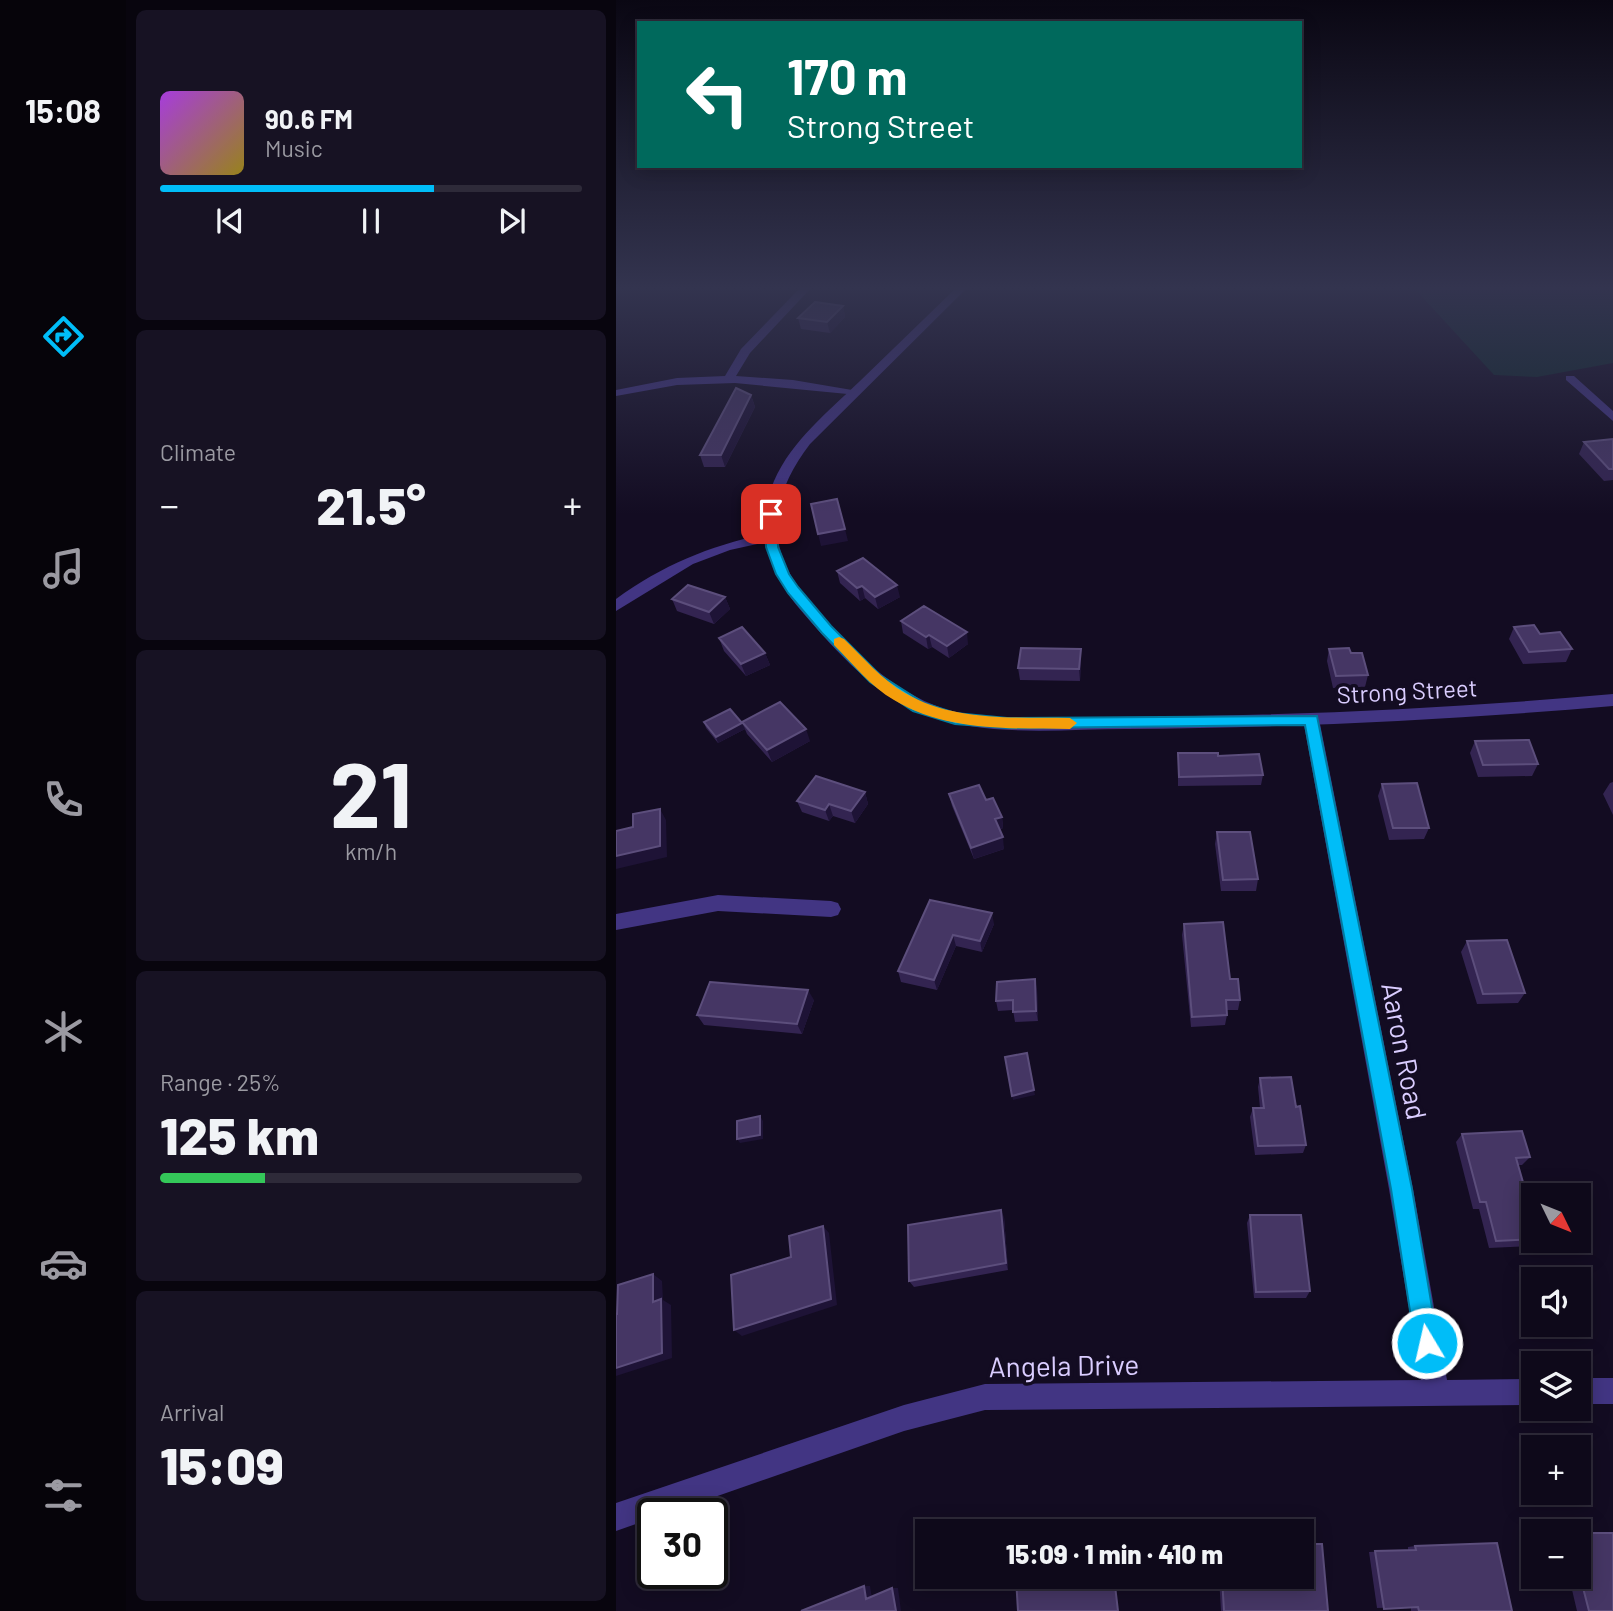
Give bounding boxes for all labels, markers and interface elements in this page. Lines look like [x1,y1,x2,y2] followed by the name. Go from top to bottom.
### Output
[787,46,907,105] text: 170 m
[672,49,763,140] icon: left
[25,91,101,129] text: 15:08
[265,103,353,134] text: 90.6 FM
[787,106,974,144] text: Strong Street
[265,134,323,162] text: Music
[211,202,249,240] icon: previous
[352,202,390,240] icon: pause
[493,202,531,240] icon: next
[39,312,88,361] icon: directions
[160,438,236,466] text: Climate
[316,473,426,535] text: 21.5°
[160,481,179,527] text: −
[563,481,582,527] text: +
[741,484,801,544] pin
[752,495,790,533] icon: arrive
[39,544,88,593] icon: music
[1336,672,1478,709] street label: Strong Street
[330,737,412,846] text: 21
[39,775,88,824] icon: phone
[345,837,397,865] text: km/h
[1375,979,1435,1122] street label: Aaron Road
[39,1007,88,1056] icon: climate
[160,1068,280,1096] text: Range · 25%
[160,1103,319,1165] text: 125 km
[1521,1183,1591,1253] north arrow
[1521,1183,1591,1589] map controls
[39,1239,88,1288] icon: car
[1521,1267,1591,1337] button: sound
[1390,1306,1464,1380] position arrow
[988,1347,1140,1383] street label: Angela Drive
[1521,1351,1591,1421] button: layers
[160,1398,224,1426] text: Arrival
[160,1433,284,1495] text: 15:09
[1521,1435,1591,1505] button: +
[39,1471,88,1520] icon: filters
[637,1498,728,1589] speed limit sign: 30
[1521,1519,1591,1589] button: −
[1006,1538,1223,1569] text: 15:09 · 1 min · 410 m

